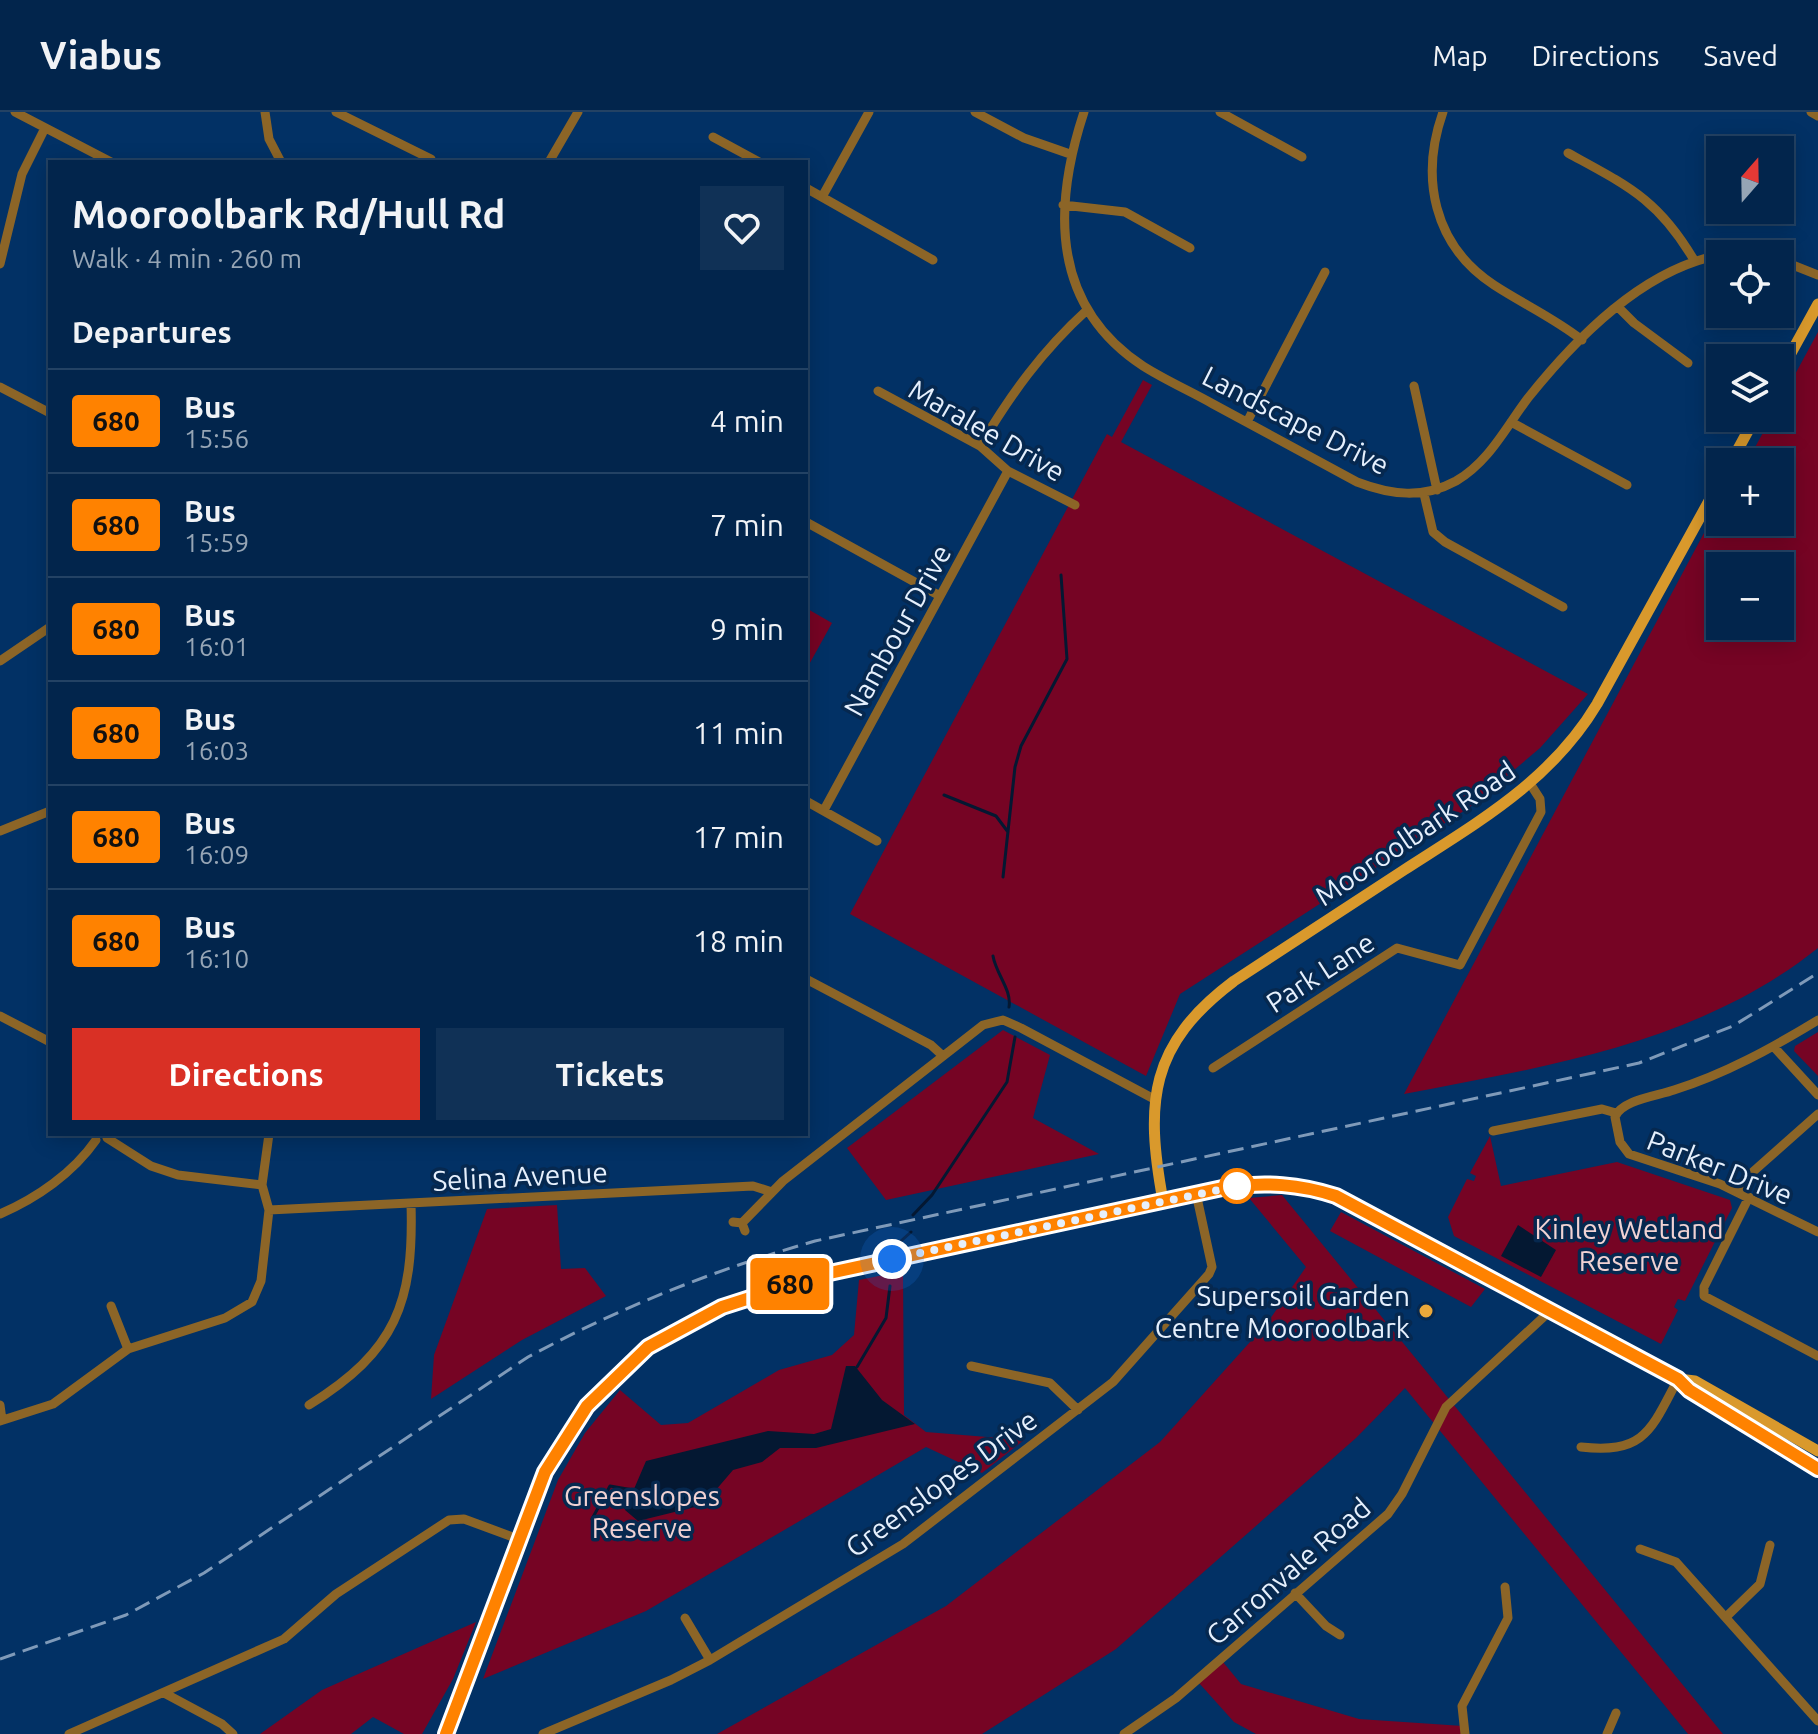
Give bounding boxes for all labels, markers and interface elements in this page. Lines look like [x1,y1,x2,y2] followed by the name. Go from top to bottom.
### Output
[40,34,162,76] text: Viabus
[1432,40,1488,71] text: Map
[1532,40,1659,71] text: Directions
[1703,40,1778,71] text: Saved
[1706,136,1794,224] north arrow
[1706,136,1794,640] map controls
[700,186,784,270] button: heart
[72,193,505,235] text: Mooroolbark Rd/Hull Rd
[1706,240,1794,328] button: locate
[72,244,302,273] text: Walk · 4 min · 260 m
[72,315,232,349] text: Departures
[1706,344,1794,432] button: layers
[1198,360,1394,480] street label: Landscape Drive
[904,373,1070,487] street label: Maralee Drive
[184,390,236,424] text: Bus
[710,404,784,438] text: 4 min
[92,405,140,436] text: 680
[184,424,249,453] text: 15:56
[1706,448,1794,536] button: +
[184,494,236,528] text: Bus
[710,508,784,542] text: 7 min
[92,509,140,540] text: 680
[184,528,249,557] text: 15:59
[837,539,957,721] street label: Nambour Drive
[1706,552,1794,640] button: −
[184,598,236,632] text: Bus
[710,612,784,646] text: 9 min
[92,613,140,644] text: 680
[184,632,249,661] text: 16:01
[184,702,236,736] text: Bus
[693,716,784,750] text: 11 min
[92,717,140,748] text: 680
[184,736,249,765] text: 16:03
[1309,755,1521,911] street label: Mooroolbark Road
[184,806,236,840] text: Bus
[693,820,784,854] text: 17 min
[92,821,140,852] text: 680
[184,840,249,869] text: 16:09
[184,910,236,944] text: Bus
[693,924,784,958] text: 18 min
[92,925,140,956] text: 680
[1260,926,1380,1018] street label: Park Lane
[184,944,249,973] text: 16:10
[72,1028,420,1120] button: Directions
[436,1028,784,1120] button: Tickets
[1643,1124,1797,1210] street label: Parker Drive
[432,1156,608,1196] street label: Selina Avenue
[1220,1169,1254,1203] unlabelled marker
[1534,1213,1724,1276] park label: Kinley Wetland Reserve
[872,1239,912,1279] your location
[744,1258,836,1310] line badge: 680
[766,1268,814,1299] text: 680
[1155,1280,1410,1343] place label: Supersoil Garden Centre Mooroolbark
[1417,1302,1435,1320] marker: Supersoil Garden Centre Mooroolbark
[839,1403,1043,1563] street label: Greenslopes Drive
[564,1480,720,1543] park label: Greenslopes Reserve
[1200,1491,1376,1651] street label: Carronvale Road

